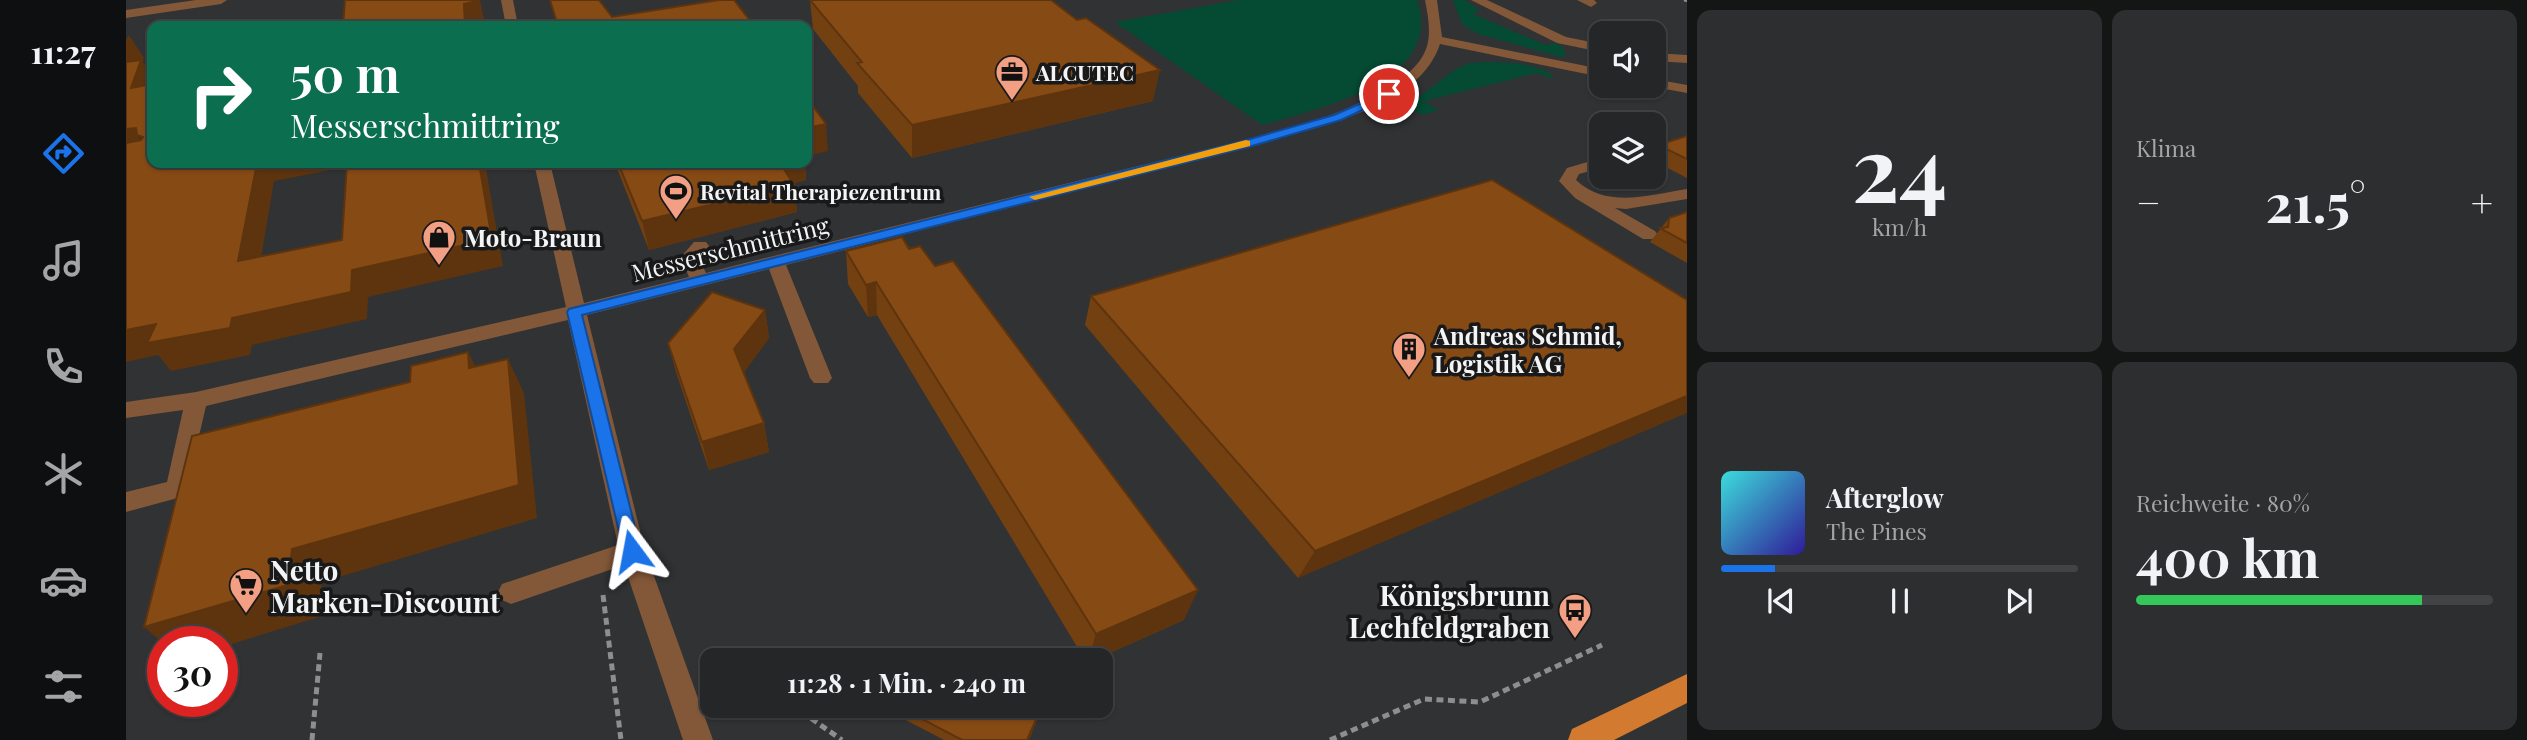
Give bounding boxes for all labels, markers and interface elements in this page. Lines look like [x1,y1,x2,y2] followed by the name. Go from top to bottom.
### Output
[1589,21,1666,189] map controls
[1589,21,1666,98] button: sound
[30,29,96,72] text: 11:27
[290,40,400,105] text: 50 m
[175,49,266,140] icon: right
[993,53,1031,102] office icon: ALCUTEC
[1035,58,1134,86] place label: ALCUTEC
[1359,64,1419,124] pin
[1370,75,1408,113] icon: arrive
[290,103,560,146] text: Messerschmittring
[1852,105,1947,226] text: 24
[1589,112,1666,189] button: layers
[39,129,88,178] icon: directions
[2136,132,2196,163] text: Klima
[2266,167,2366,236] text: 21.5°
[657,172,695,221] sports icon: Revital Therapiezentrum
[2136,176,2161,227] text: −
[2471,176,2493,227] text: +
[700,177,941,205] place label: Revital Therapiezentrum
[628,208,832,288] street label: Messerschmittring
[1872,211,1927,242] text: km/h
[420,218,458,267] shop icon: Moto-Braun
[464,221,602,253] place label: Moto-Braun
[39,236,88,285] icon: music
[1433,319,1622,379] place label: Andreas Schmid, Logistik AG
[1390,330,1428,379] building icon: Andreas Schmid, Logistik AG
[39,342,88,391] icon: phone
[39,449,88,498] icon: climate
[1826,480,1944,515] text: Afterglow
[2136,487,2310,518] text: Reichweite · 80%
[595,514,669,588] position arrow
[1826,515,1927,546] text: The Pines
[2136,522,2320,591] text: 400 km
[270,551,500,620] place label: Netto Marken-Discount
[39,556,88,605] icon: car
[227,566,265,615] supermarket icon: Netto Marken-Discount
[1349,576,1550,645] place label: Königsbrunn Lechfeldgraben
[1762,582,1800,620] icon: previous
[1881,582,1919,620] icon: pause
[2000,582,2038,620] icon: next
[1556,591,1594,640] bus stop icon: Königsbrunn Lechfeldgraben
[147,626,238,717] speed limit sign: 30
[39,662,88,711] icon: filters
[787,665,1026,700] text: 11:28 · 1 Min. · 240 m

